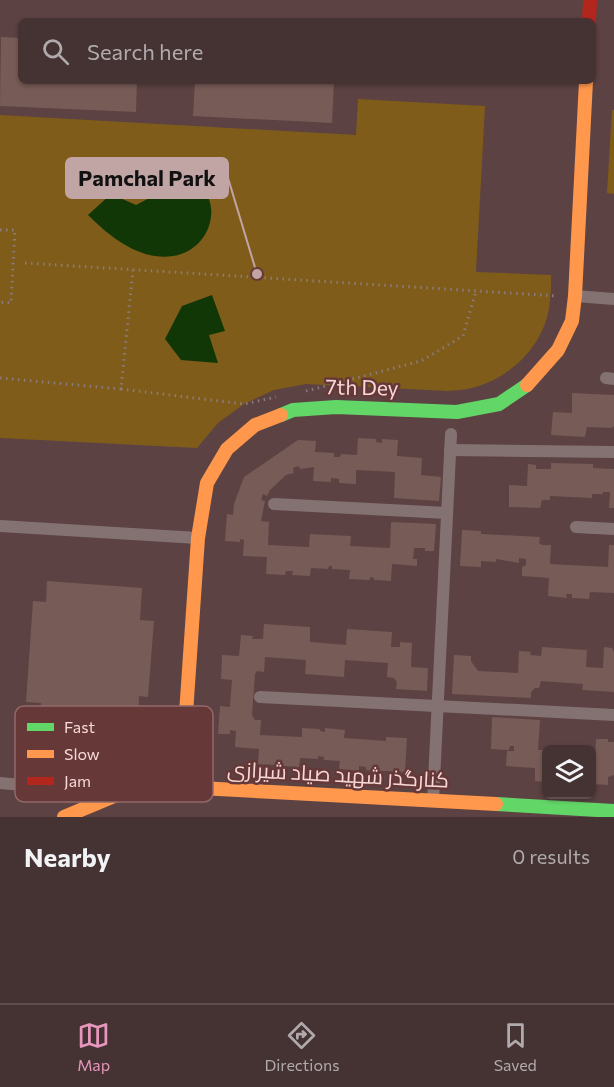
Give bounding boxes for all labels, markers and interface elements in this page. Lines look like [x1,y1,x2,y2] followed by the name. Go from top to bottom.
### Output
[18,18,596,84] search box
[39,35,72,68] icon: search
[87,38,203,65] text: Search here
[66,158,228,198] callout: Pamchal Park
[78,164,216,191] text: Pamchal Park
[325,373,399,400] street label: 7th Dey
[15,706,213,802] legend
[64,717,95,736] text: Fast
[64,744,100,763] text: Slow
[542,745,596,799] map controls
[542,745,596,799] button: layers
[226,755,450,794] street label: کنارگذر شهید صیاد شیرازی
[64,771,91,790] text: Jam
[24,841,111,872] text: Nearby
[512,844,590,868] text: 0 results
[77,1019,110,1074] tab: Map
[264,1019,339,1074] tab: Directions
[494,1019,537,1074] tab: Saved

